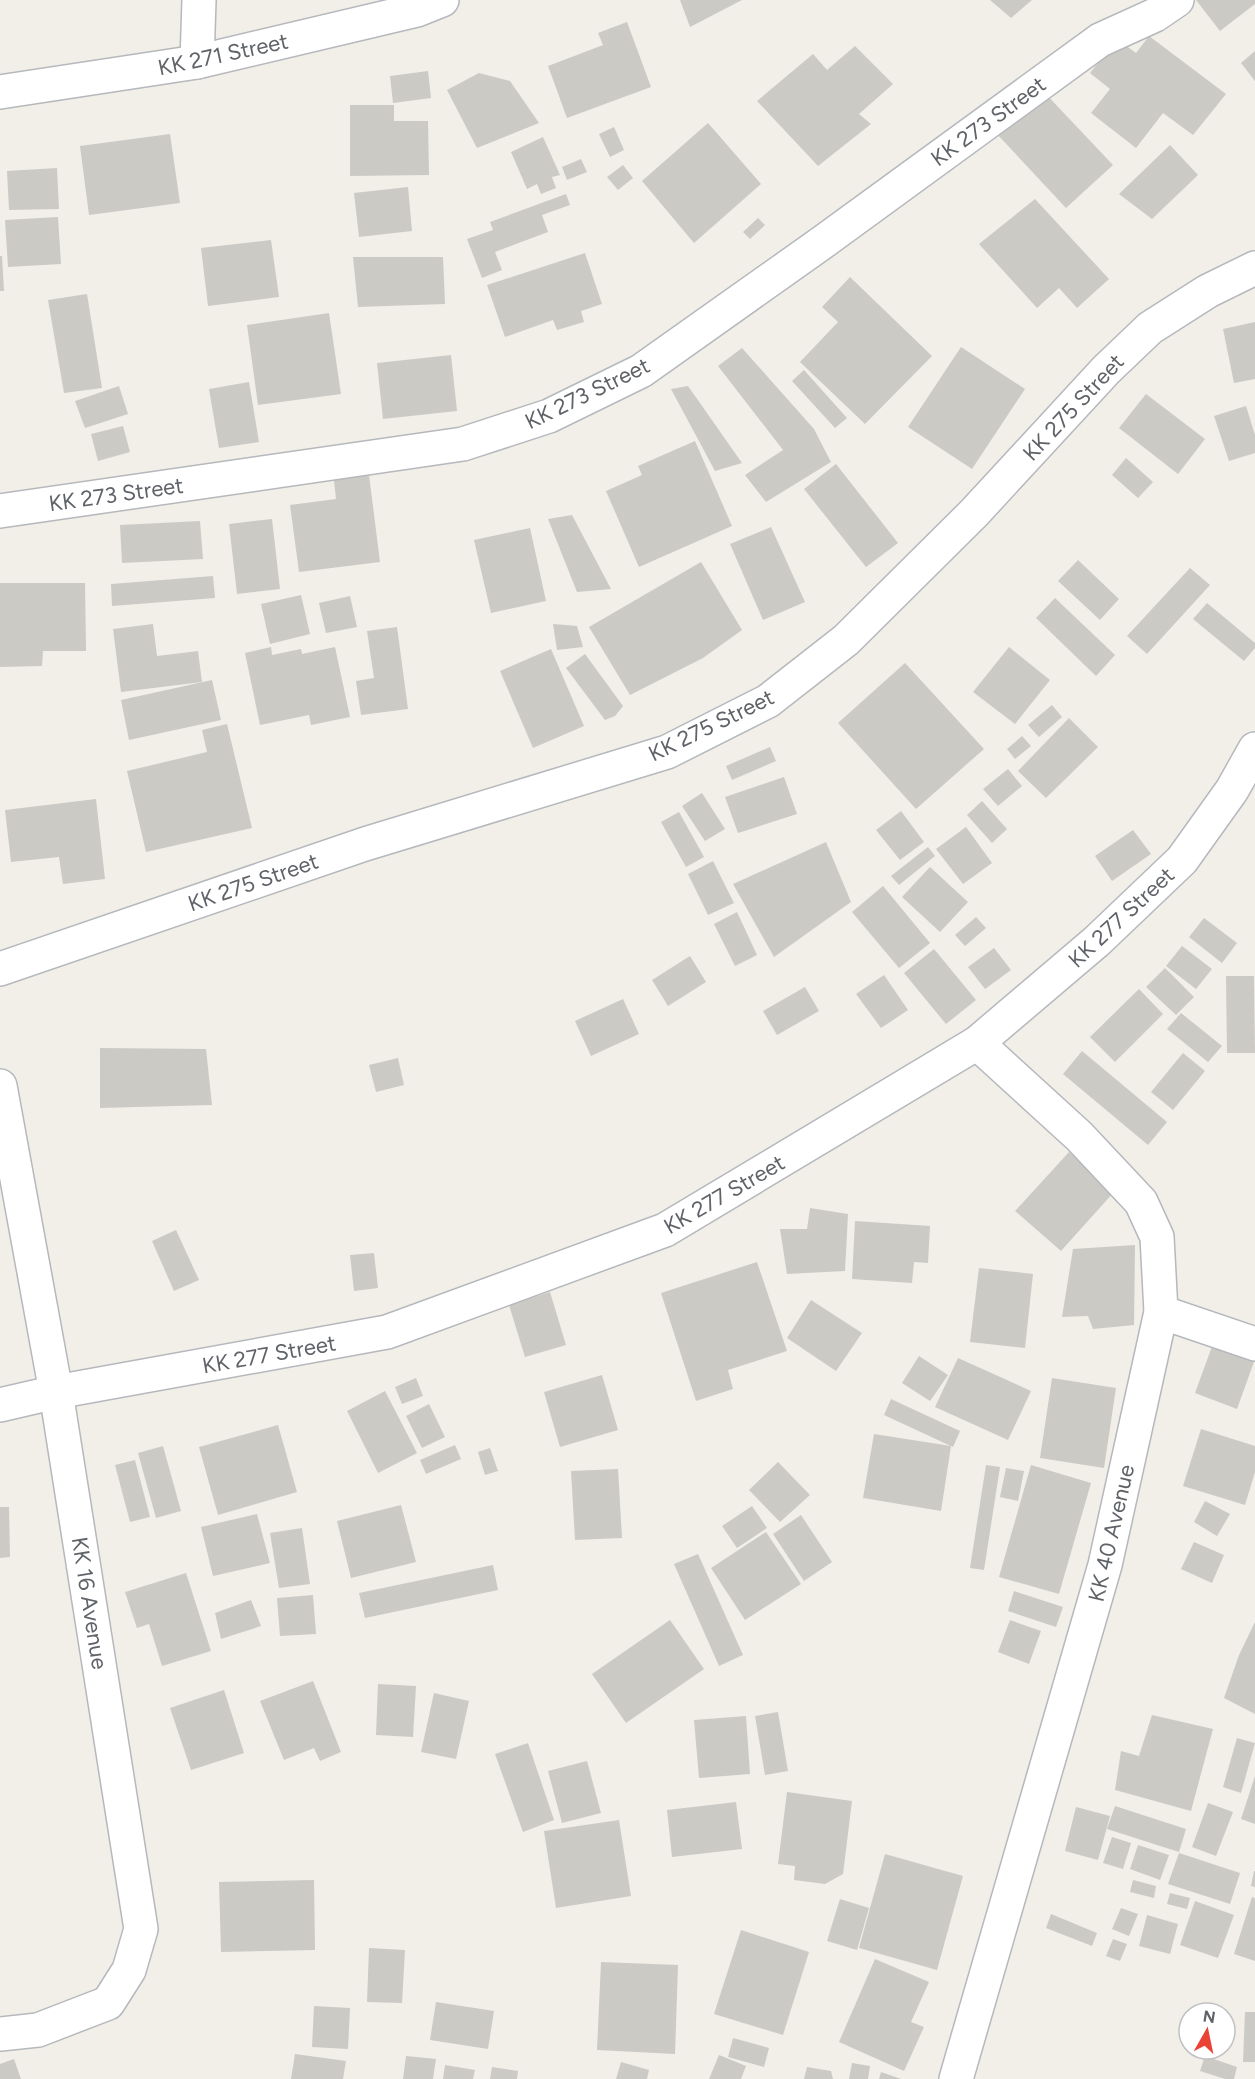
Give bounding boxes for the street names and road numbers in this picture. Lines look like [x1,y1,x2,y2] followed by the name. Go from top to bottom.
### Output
[155,28,291,81] street label: KK 271 Street
[926,71,1051,172] street label: KK 273 Street
[1017,348,1130,466] street label: KK 275 Street
[520,352,654,435] street label: KK 273 Street
[47,472,185,517] street label: KK 273 Street
[644,683,778,767] street label: KK 275 Street
[184,848,322,917] street label: KK 275 Street
[1063,861,1180,973] street label: KK 277 Street
[659,1149,790,1240] street label: KK 277 Street
[200,1329,338,1380] street label: KK 277 Street
[1083,1462,1140,1604] street label: KK 40 Avenue
[66,1535,113,1671] street label: KK 16 Avenue

